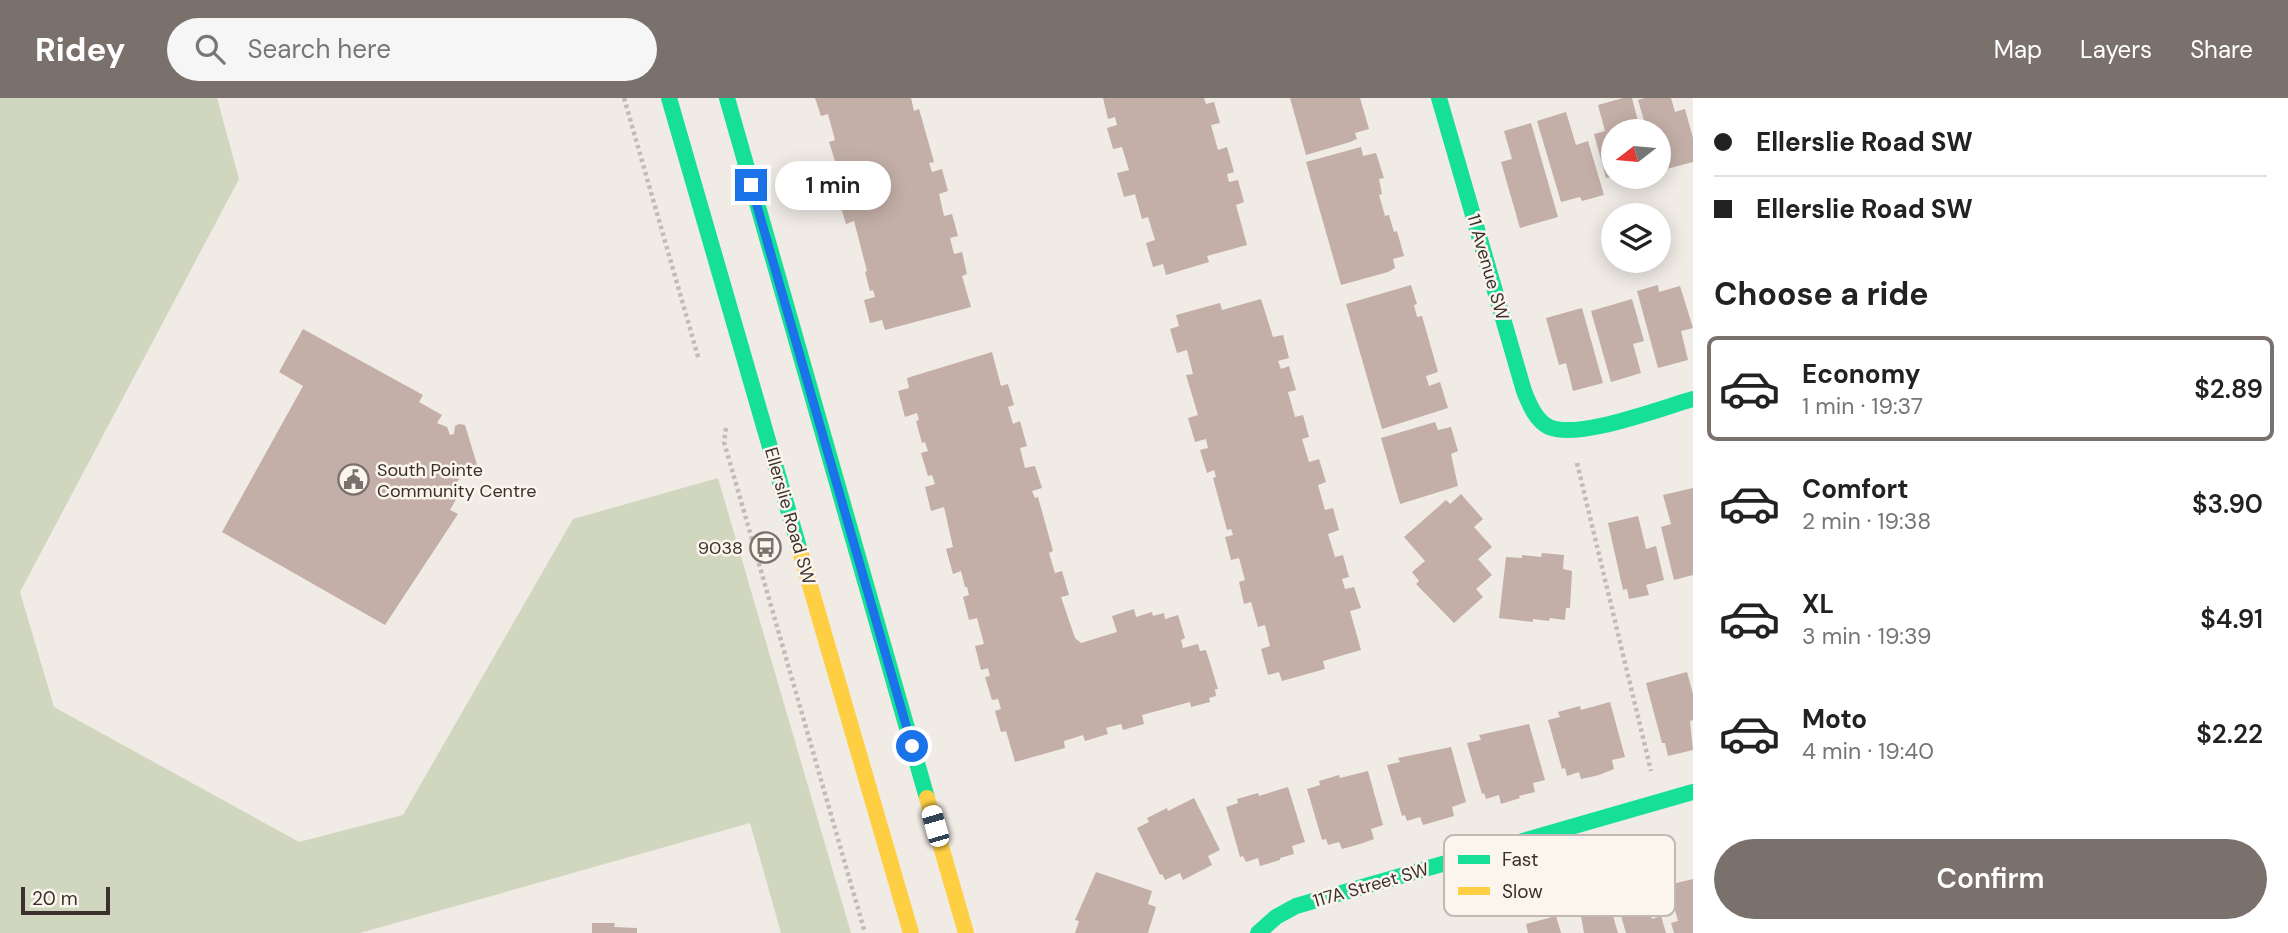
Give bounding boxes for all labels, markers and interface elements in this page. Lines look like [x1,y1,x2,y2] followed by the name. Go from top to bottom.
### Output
[167,18,657,81] search box
[35,28,125,71] text: Ridey
[191,30,229,68] icon: search
[247,32,391,66] text: Search here
[1994,34,2042,65] text: Map
[2080,34,2152,65] text: Layers
[2190,34,2253,65] text: Share
[1601,119,1671,189] north arrow
[1601,119,1671,273] map controls
[1756,125,1973,159] text: Ellerslie Road SW
[776,160,891,210] callout: 1 min
[735,169,767,201] route end
[806,170,860,200] text: 1 min
[1756,192,1973,226] text: Ellerslie Road SW
[1601,203,1671,273] button: layers
[1461,211,1515,323] street label: 11 Avenue SW
[1714,273,1929,315] text: Choose a ride
[1718,357,1781,420] icon: car
[1802,357,1920,391] text: Economy
[2194,372,2263,406] text: $2.89
[1802,391,1923,421] text: 1 min · 19:37
[759,445,821,587] street label: Ellerslie Road SW
[377,458,537,503] place label: South Pointe Community Centre
[337,463,371,497] public building icon: South Pointe Community Centre
[1718,472,1781,535] icon: car
[1802,472,1908,506] text: Comfort
[2192,487,2263,521] text: $3.90
[1802,506,1931,536] text: 2 min · 19:38
[749,531,783,565] bus stop icon: 9038
[698,536,743,560] place label: 9038
[1718,587,1781,650] icon: car
[1802,587,1834,621] text: XL
[2200,602,2263,636] text: $4.91
[1802,621,1931,651] text: 3 min · 19:39
[1718,702,1781,765] icon: car
[1802,702,1867,736] text: Moto
[2196,717,2263,751] text: $2.22
[896,730,928,762] route start
[1802,736,1934,766] text: 4 min · 19:40
[920,803,951,849] car
[1444,835,1675,916] legend
[1714,839,2267,919] button: Confirm
[1502,847,1538,872] text: Fast
[1310,857,1432,913] street label: 117A Street SW
[1502,879,1543,904] text: Slow
[21,884,110,916] scale bar
[32,886,78,911] text: 20 m

